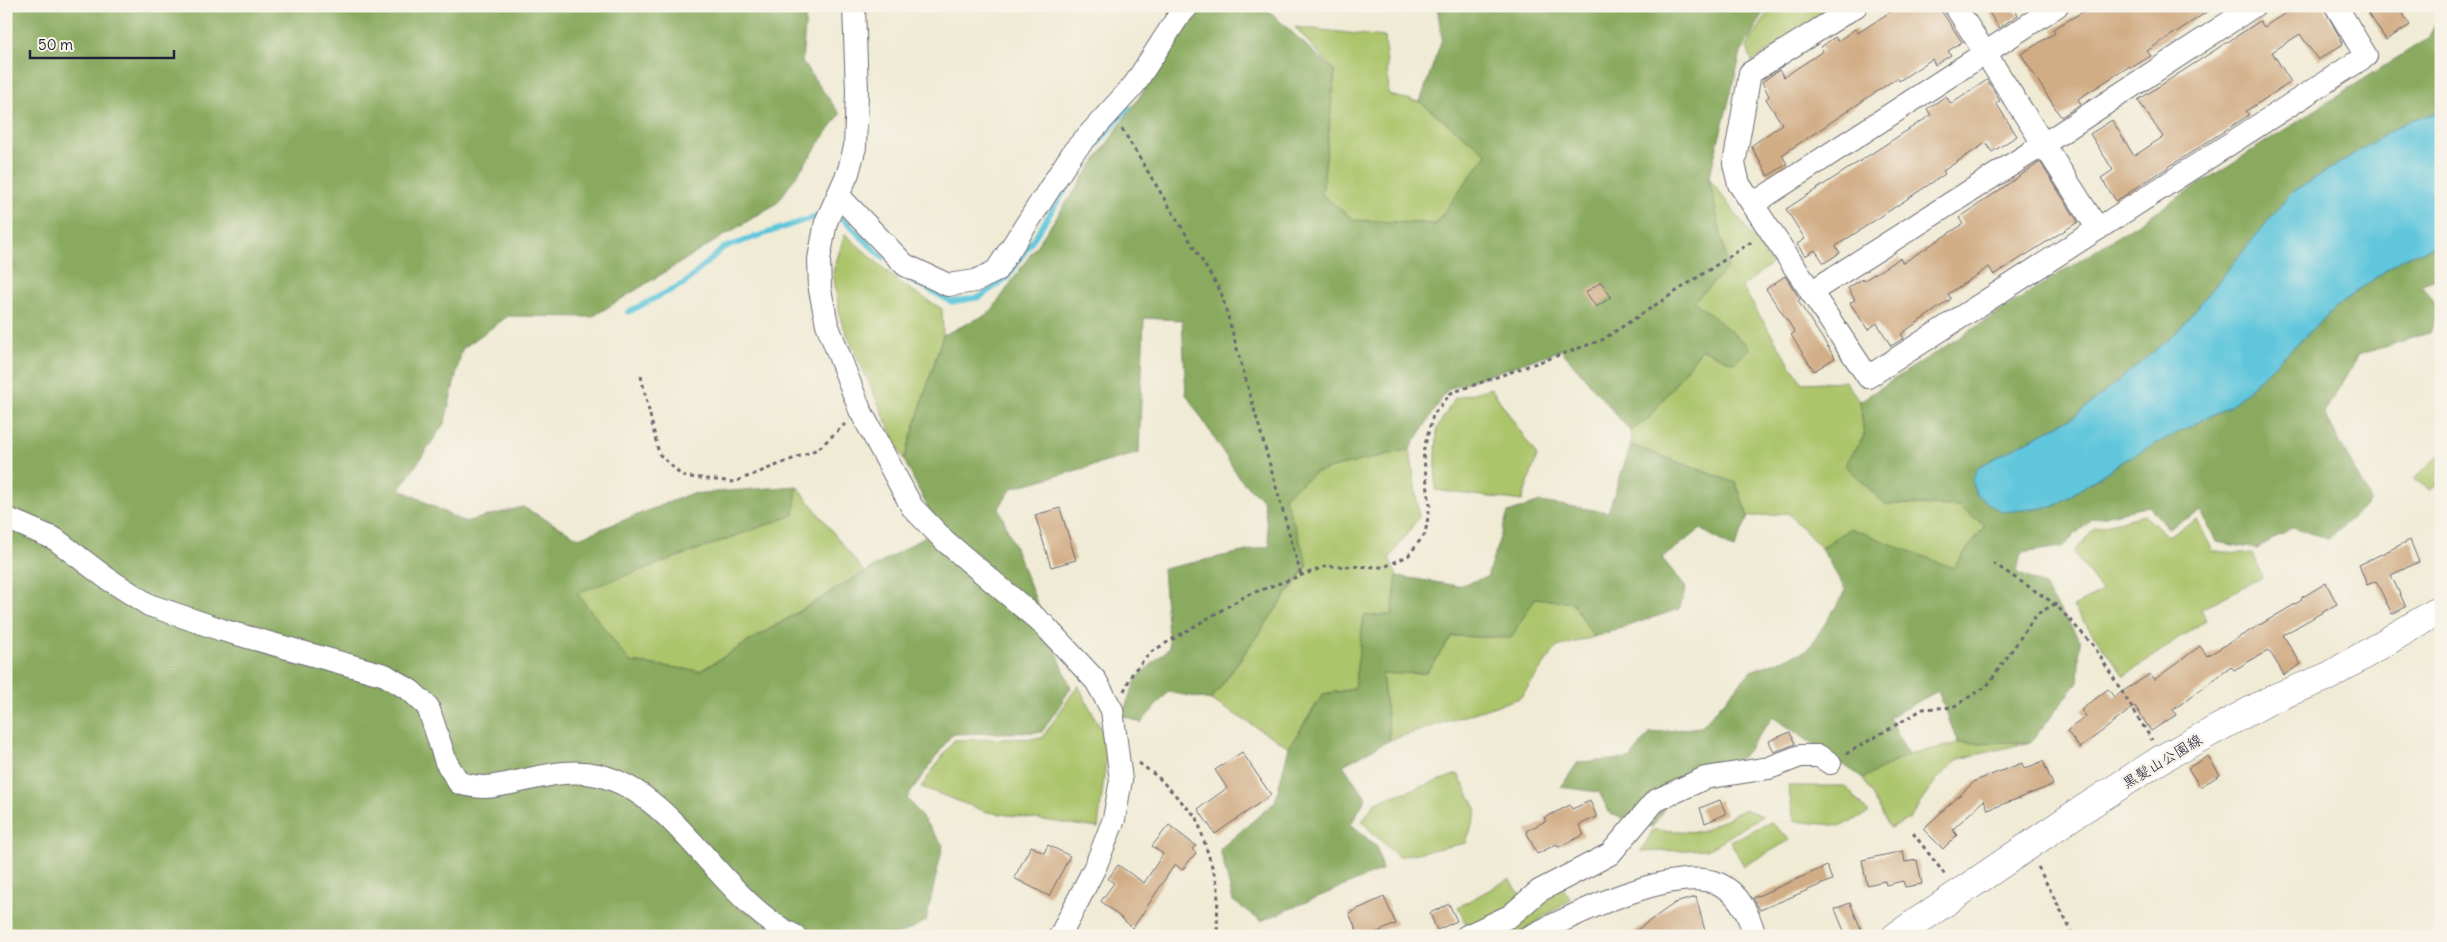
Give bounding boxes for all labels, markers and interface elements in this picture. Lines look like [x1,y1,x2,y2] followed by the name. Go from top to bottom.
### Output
[30,28,174,60] scale bar
[38,35,73,54] text: 50 m
[2119,730,2205,792] street label: 黒髪山公園線

